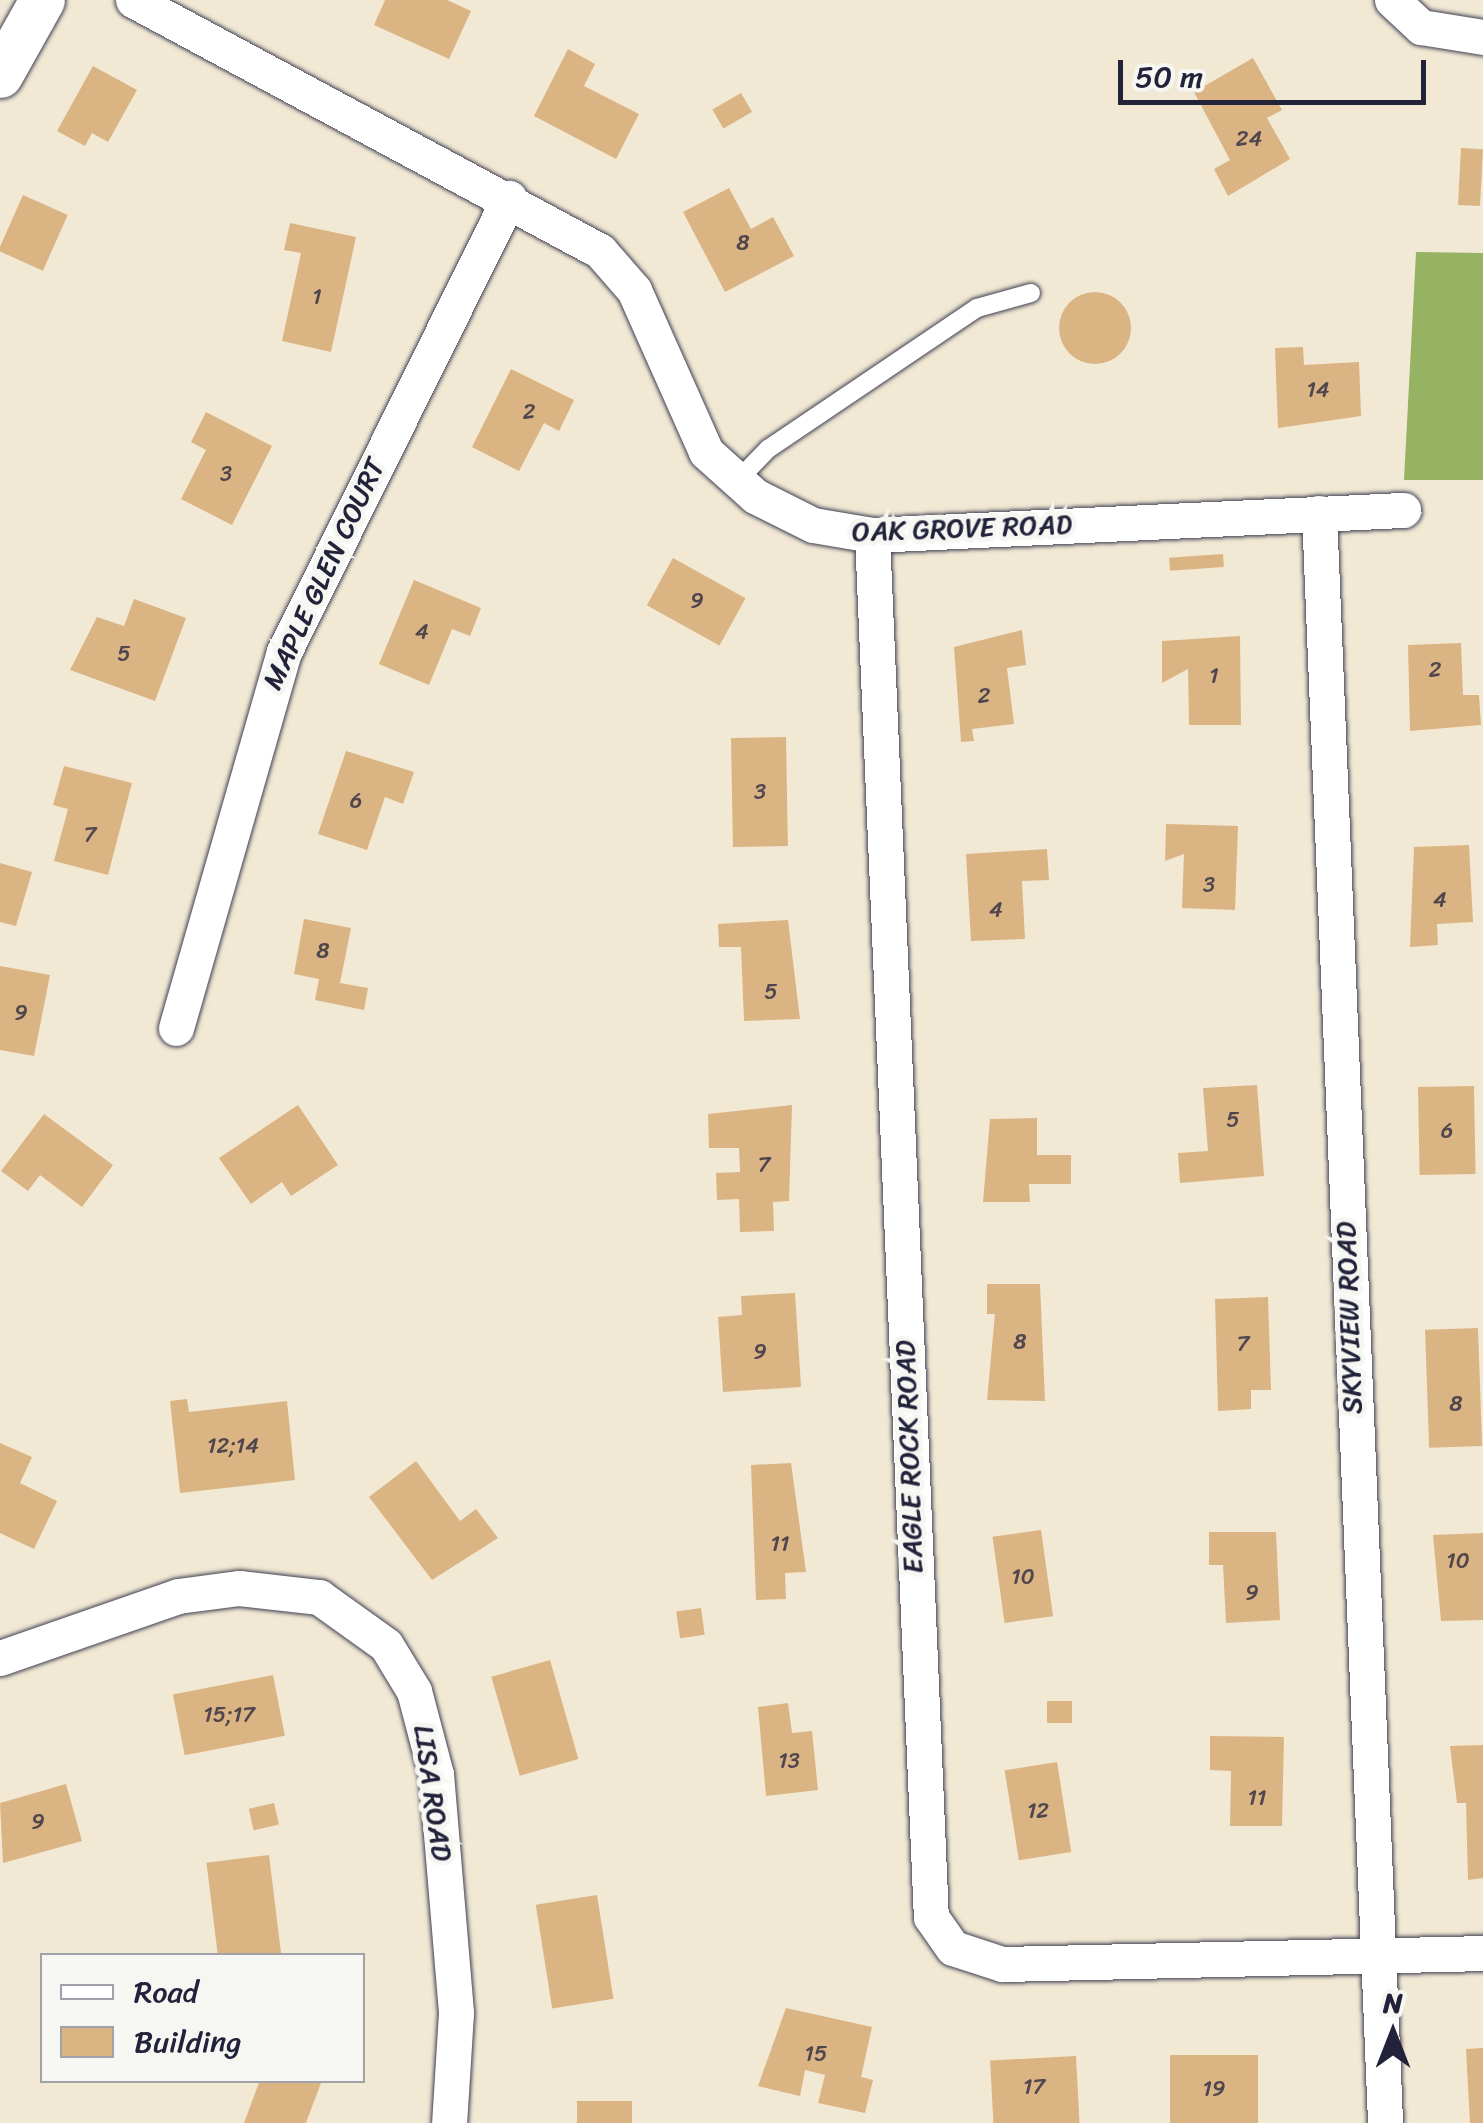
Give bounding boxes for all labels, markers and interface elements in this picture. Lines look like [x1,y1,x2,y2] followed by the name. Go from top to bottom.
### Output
[1123,40,1430,102] scale bar
[1135,50,1203,104] text: 50 m
[1236,126,1262,152] house number: 24
[736,230,750,256] house number: 8
[312,284,322,310] house number: 1
[1306,377,1330,403] house number: 14
[523,399,535,425] house number: 2
[256,453,392,695] street label: MAPLE GLEN COURT
[220,461,232,487] house number: 3
[850,507,1074,549] street label: OAK GROVE ROAD
[690,588,704,614] house number: 9
[415,619,429,645] house number: 4
[117,641,131,667] house number: 5
[1429,657,1441,683] house number: 2
[1209,663,1219,689] house number: 1
[978,683,990,709] house number: 2
[754,779,766,805] house number: 3
[350,788,362,814] house number: 6
[84,822,96,848] house number: 7
[1203,872,1215,898] house number: 3
[1433,887,1447,913] house number: 4
[989,897,1003,923] house number: 4
[316,938,330,964] house number: 8
[764,979,778,1005] house number: 5
[14,1000,28,1026] house number: 9
[1226,1107,1240,1133] house number: 5
[1441,1118,1453,1144] house number: 6
[758,1152,770,1178] house number: 7
[1329,1221,1369,1415] street label: SKYVIEW ROAD
[1013,1329,1027,1355] house number: 8
[1237,1331,1249,1357] house number: 7
[753,1339,767,1365] house number: 9
[888,1340,930,1574] street label: EAGLE ROCK ROAD
[1449,1391,1463,1417] house number: 8
[207,1433,259,1459] house number: 12;14
[771,1531,789,1557] house number: 11
[1446,1548,1470,1574] house number: 10
[1011,1564,1035,1590] house number: 10
[1245,1580,1259,1606] house number: 9
[203,1702,255,1728] house number: 15;17
[407,1723,459,1863] street label: LISA ROAD
[778,1748,800,1774] house number: 13
[1248,1785,1266,1811] house number: 11
[1027,1798,1049,1824] house number: 12
[31,1809,45,1835] house number: 9
[40,1953,365,2083] legend
[134,1965,198,2019] text: Road
[1383,1978,1403,2027] text: N
[1343,1983,1443,2083] north arrow
[134,2015,241,2069] text: Building
[805,2041,827,2067] house number: 15
[1023,2074,1045,2100] house number: 17
[1203,2076,1225,2102] house number: 19

